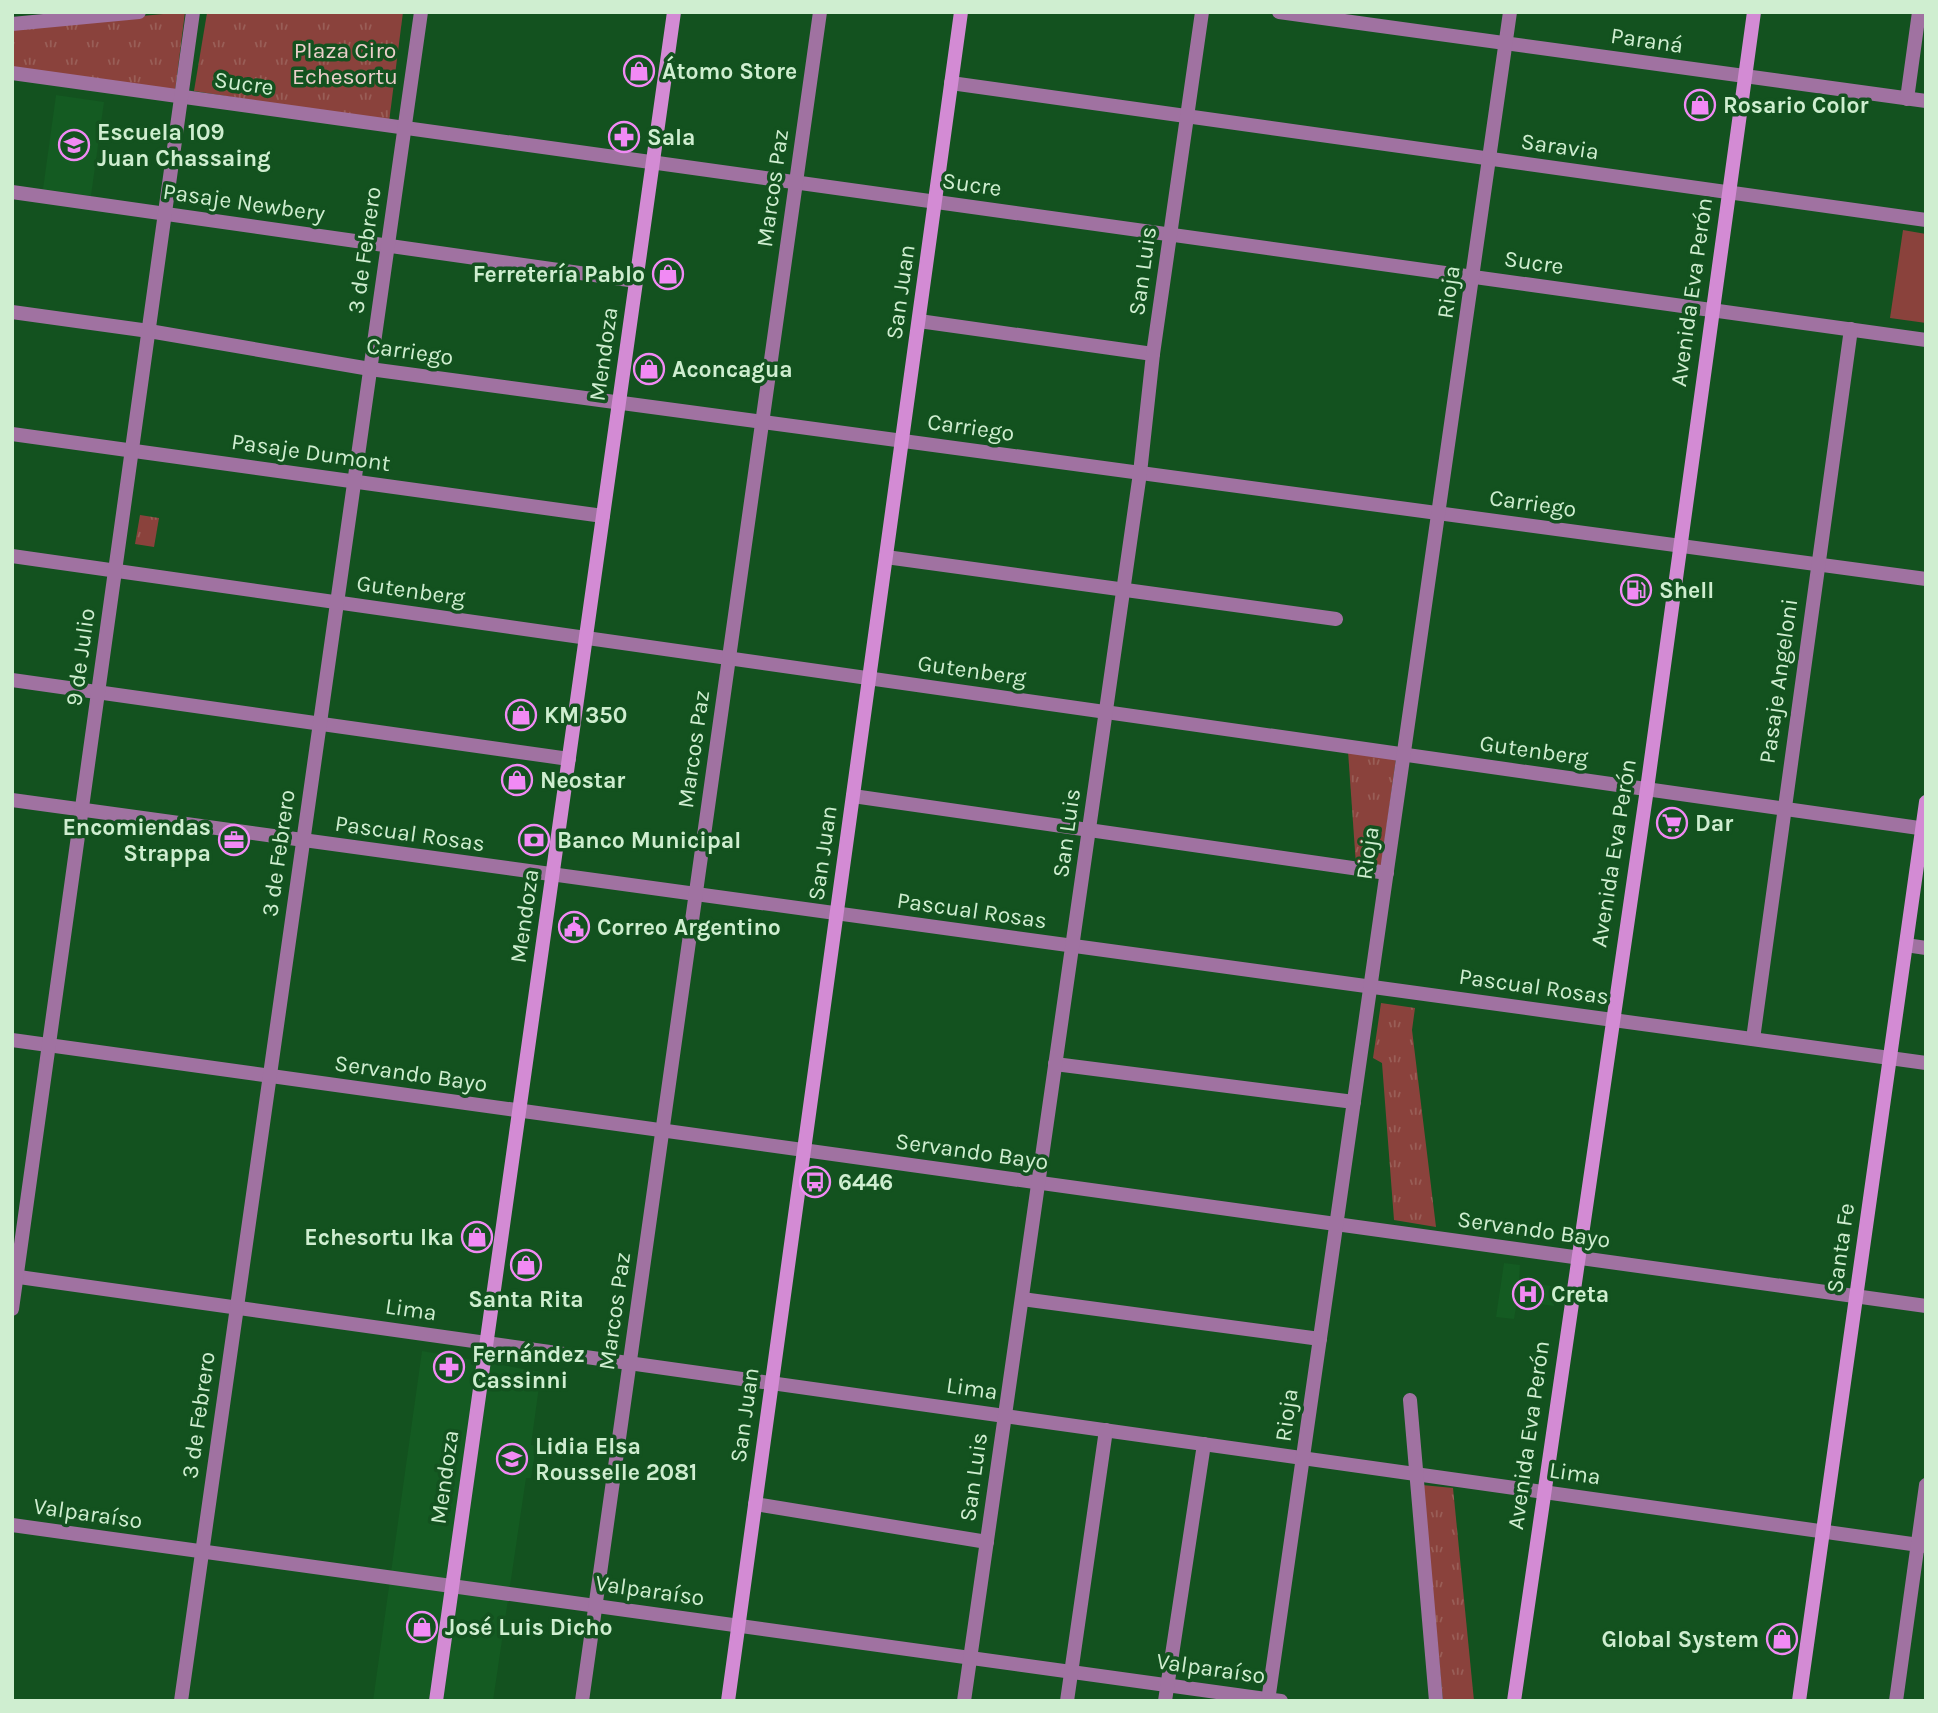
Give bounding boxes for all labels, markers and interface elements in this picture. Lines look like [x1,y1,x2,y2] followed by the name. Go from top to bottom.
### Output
[1609,22,1685,59] street label: Paraná
[292,37,398,90] park label: Plaza Ciro Echesortu
[622,54,656,88] shop icon: Átomo Store
[662,55,797,85] place label: Átomo Store
[212,66,275,101] street label: Sucre
[1683,88,1717,122] shop icon: Rosario Color
[1723,92,1868,119] place label: Rosario Color
[97,119,271,172] place label: Escuela 109 Juan Chassaing
[607,120,641,154] pharmacy icon: Sala
[647,124,696,151] place label: Sala
[751,127,794,249] street label: Marcos Paz
[57,128,91,162] school or university icon: Escuela 109 Juan Chassaing
[1519,128,1601,165] street label: Saravia
[940,167,1003,202] street label: Sucre
[161,178,327,227] street label: Pasaje Newbery
[342,185,387,315] street label: 3 de Febrero
[1665,196,1718,388] street label: Avenida Eva Perón
[1123,225,1162,317] street label: San Luis
[880,243,921,341] street label: San Juan
[1502,245,1565,280] street label: Sucre
[651,257,685,291] shop icon: Ferretería Pablo
[473,261,645,288] place label: Ferretería Pablo
[1431,264,1466,320] street label: Rioja
[584,305,623,403] street label: Mendoza
[365,332,455,371] street label: Carriego
[632,352,666,386] shop icon: Aconcagua
[672,356,793,383] place label: Aconcagua
[926,408,1016,447] street label: Carriego
[230,428,393,477] street label: Pasaje Dumont
[1488,484,1578,523] street label: Carriego
[355,570,467,611] street label: Gutenberg
[1619,573,1653,607] fuel station icon: Shell
[1659,577,1714,604] place label: Shell
[1754,597,1803,765] street label: Pasaje Angeloni
[60,606,101,708] street label: 9 de Julio
[916,650,1028,691] street label: Gutenberg
[672,688,715,810] street label: Marcos Paz
[504,698,538,732] shop icon: KM 350
[544,702,627,729] place label: KM 350
[1478,730,1590,771] street label: Gutenberg
[1585,757,1642,949] street label: Avenida Eva Perón
[500,763,534,797] shop icon: Neostar
[540,767,625,794] place label: Neostar
[1047,787,1086,879] street label: San Luis
[256,788,301,918] street label: 3 de Febrero
[802,804,843,902] street label: San Juan
[1655,806,1689,840] supermarket icon: Dar
[333,810,487,857] street label: Pascual Rosas
[1695,810,1733,837] place label: Dar
[62,814,211,867] place label: Encomiendas Strappa
[217,823,251,857] office icon: Encomiendas Strappa
[517,823,551,857] bank icon: Banco Municipal
[1350,825,1385,881] street label: Rioja
[557,827,741,854] place label: Banco Municipal
[505,867,544,965] street label: Mendoza
[895,887,1049,934] street label: Pascual Rosas
[557,910,591,944] public building icon: Correo Argentino
[597,914,781,941] place label: Correo Argentino
[1457,963,1611,1010] street label: Pascual Rosas
[333,1049,489,1098] street label: Servando Bayo
[894,1127,1050,1176] street label: Servando Bayo
[798,1165,832,1199] bus stop icon: 6446
[838,1169,893,1196] place label: 6446
[1821,1201,1860,1295] street label: Santa Fe
[1456,1205,1612,1254] street label: Servando Bayo
[460,1220,494,1254] shop icon: Echesortu Ika
[304,1224,454,1251] place label: Echesortu Ika
[509,1248,543,1282] shop icon: Santa Rita
[593,1250,636,1372] street label: Marcos Paz
[1511,1277,1545,1311] hospital icon: Creta
[1551,1281,1609,1308] place label: Creta
[468,1286,584,1313] place label: Santa Rita
[383,1293,438,1326] street label: Lima
[1502,1339,1555,1531] street label: Avenida Eva Perón
[472,1341,585,1394] place label: Fernández Cassinni
[176,1350,221,1480] street label: 3 de Febrero
[432,1350,466,1384] pharmacy icon: Fernández Cassinni
[724,1366,765,1464] street label: San Juan
[944,1372,999,1405] street label: Lima
[1269,1387,1304,1443] street label: Rioja
[425,1428,464,1526] street label: Mendoza
[954,1431,993,1523] street label: San Luis
[535,1433,697,1486] place label: Lidia Elsa Rousselle 2081
[495,1442,529,1476] school or university icon: Lidia Elsa Rousselle 2081
[1547,1457,1602,1490] street label: Lima
[32,1492,144,1535] street label: Valparaíso
[594,1569,706,1612] street label: Valparaíso
[405,1610,439,1644] shop icon: José Luis Dicho
[445,1614,613,1641] place label: José Luis Dicho
[1765,1622,1799,1656] shop icon: Global System
[1602,1626,1759,1653] place label: Global System
[1155,1647,1267,1690] street label: Valparaíso

